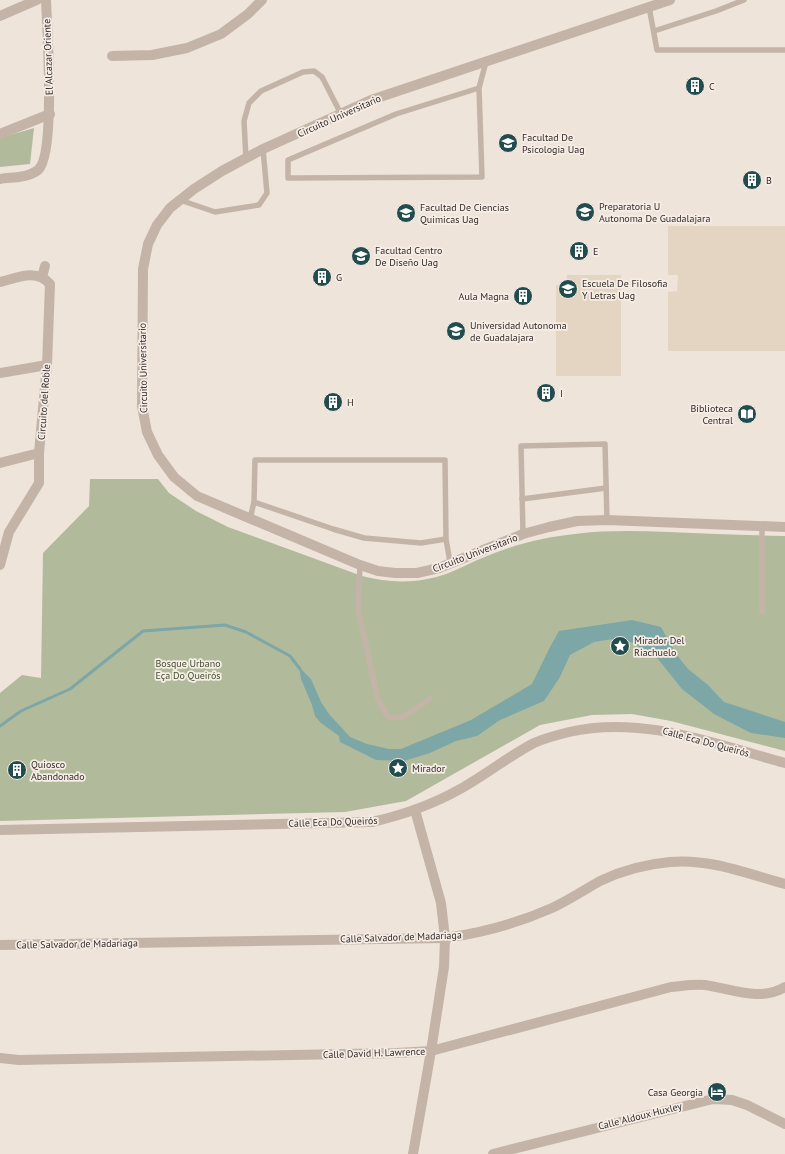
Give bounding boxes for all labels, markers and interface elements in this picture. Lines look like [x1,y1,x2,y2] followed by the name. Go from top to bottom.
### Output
[40,19,56,95] street label: El Alcazar Oriente
[684,75,706,97] building icon: C
[709,80,715,93] place label: C
[295,92,383,140] street label: Circuito Universitario
[522,131,585,156] place label: Facultad De Psicologia Uag
[497,132,519,154] school or university icon: Facultad De Psicologia Uag
[741,169,763,191] building icon: B
[766,174,772,187] place label: B
[599,200,710,225] place label: Preparatoria U Autonoma De Guadalajara
[420,201,509,226] place label: Facultad De Ciencias Quimicas Uag
[574,201,596,223] school or university icon: Preparatoria U Autonoma De Guadalajara
[395,202,417,224] school or university icon: Facultad De Ciencias Quimicas Uag
[568,240,590,262] building icon: E
[375,244,442,269] place label: Facultad Centro De Diseño Uag
[350,245,372,267] school or university icon: Facultad Centro De Diseño Uag
[593,245,598,258] place label: E
[311,266,333,288] building icon: G
[336,271,342,284] place label: G
[582,277,667,302] place label: Escuela De Filosofia Y Letras Uag
[557,278,579,300] school or university icon: Escuela De Filosofia Y Letras Uag
[512,285,534,307] building icon: Aula Magna
[459,290,509,303] place label: Aula Magna
[470,319,567,344] place label: Universidad Autonoma de Guadalajara
[445,320,467,342] school or university icon: Universidad Autonoma de Guadalajara
[136,323,150,413] street label: Circuito Universitario
[35,364,53,440] street label: Circuito del Roble
[535,382,557,404] building icon: I
[560,387,563,400] place label: I
[322,391,344,413] building icon: H
[347,396,354,409] place label: H
[690,402,733,427] place label: Biblioteca Central
[736,403,758,425] library icon: Biblioteca Central
[431,531,519,575] street label: Circuito Universitario
[634,634,684,659] place label: Mirador Del Riachuelo
[609,635,631,657] place icon: Mirador Del Riachuelo
[155,657,221,682] park label: Bosque Urbano Eça Do Queirós
[661,724,751,760] street label: Calle Eca Do Queirós
[387,757,409,779] place icon: Mirador
[31,758,85,783] place label: Quiosco Abandonado
[6,759,28,781] building icon: Quiosco Abandonado
[412,762,446,775] place label: Mirador
[288,814,378,830] street label: Calle Eca Do Queirós
[340,928,462,946] street label: Calle Salvador de Madariaga
[16,936,138,952] street label: Calle Salvador de Madariaga
[323,1045,425,1061] street label: Calle David H. Lawrence
[706,1081,728,1103] hotel icon: Casa Georgia
[648,1086,703,1099] place label: Casa Georgia
[597,1099,684,1133] street label: Calle Aldoux Huxley

